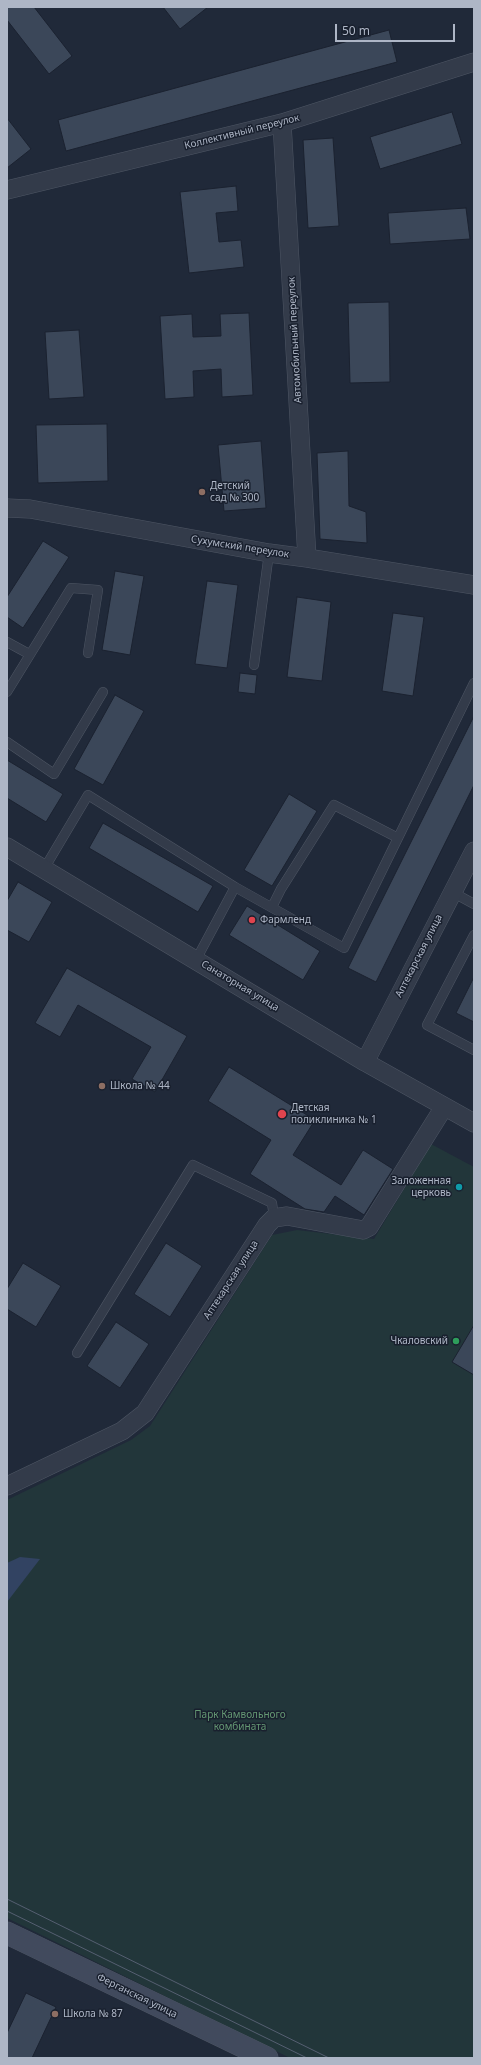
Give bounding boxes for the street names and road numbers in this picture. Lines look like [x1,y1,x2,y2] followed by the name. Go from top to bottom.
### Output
[183,112,301,152] street label: Коллективный переулок
[286,276,304,404] street label: Автомобильный переулок
[190,533,290,561] street label: Сухумский переулок
[393,912,445,1000] street label: Аптекарская улица
[199,958,281,1014] street label: Санаторная улица
[201,1238,261,1322] street label: Аптекарская улица
[95,1971,179,2021] street label: Ферганская улица

